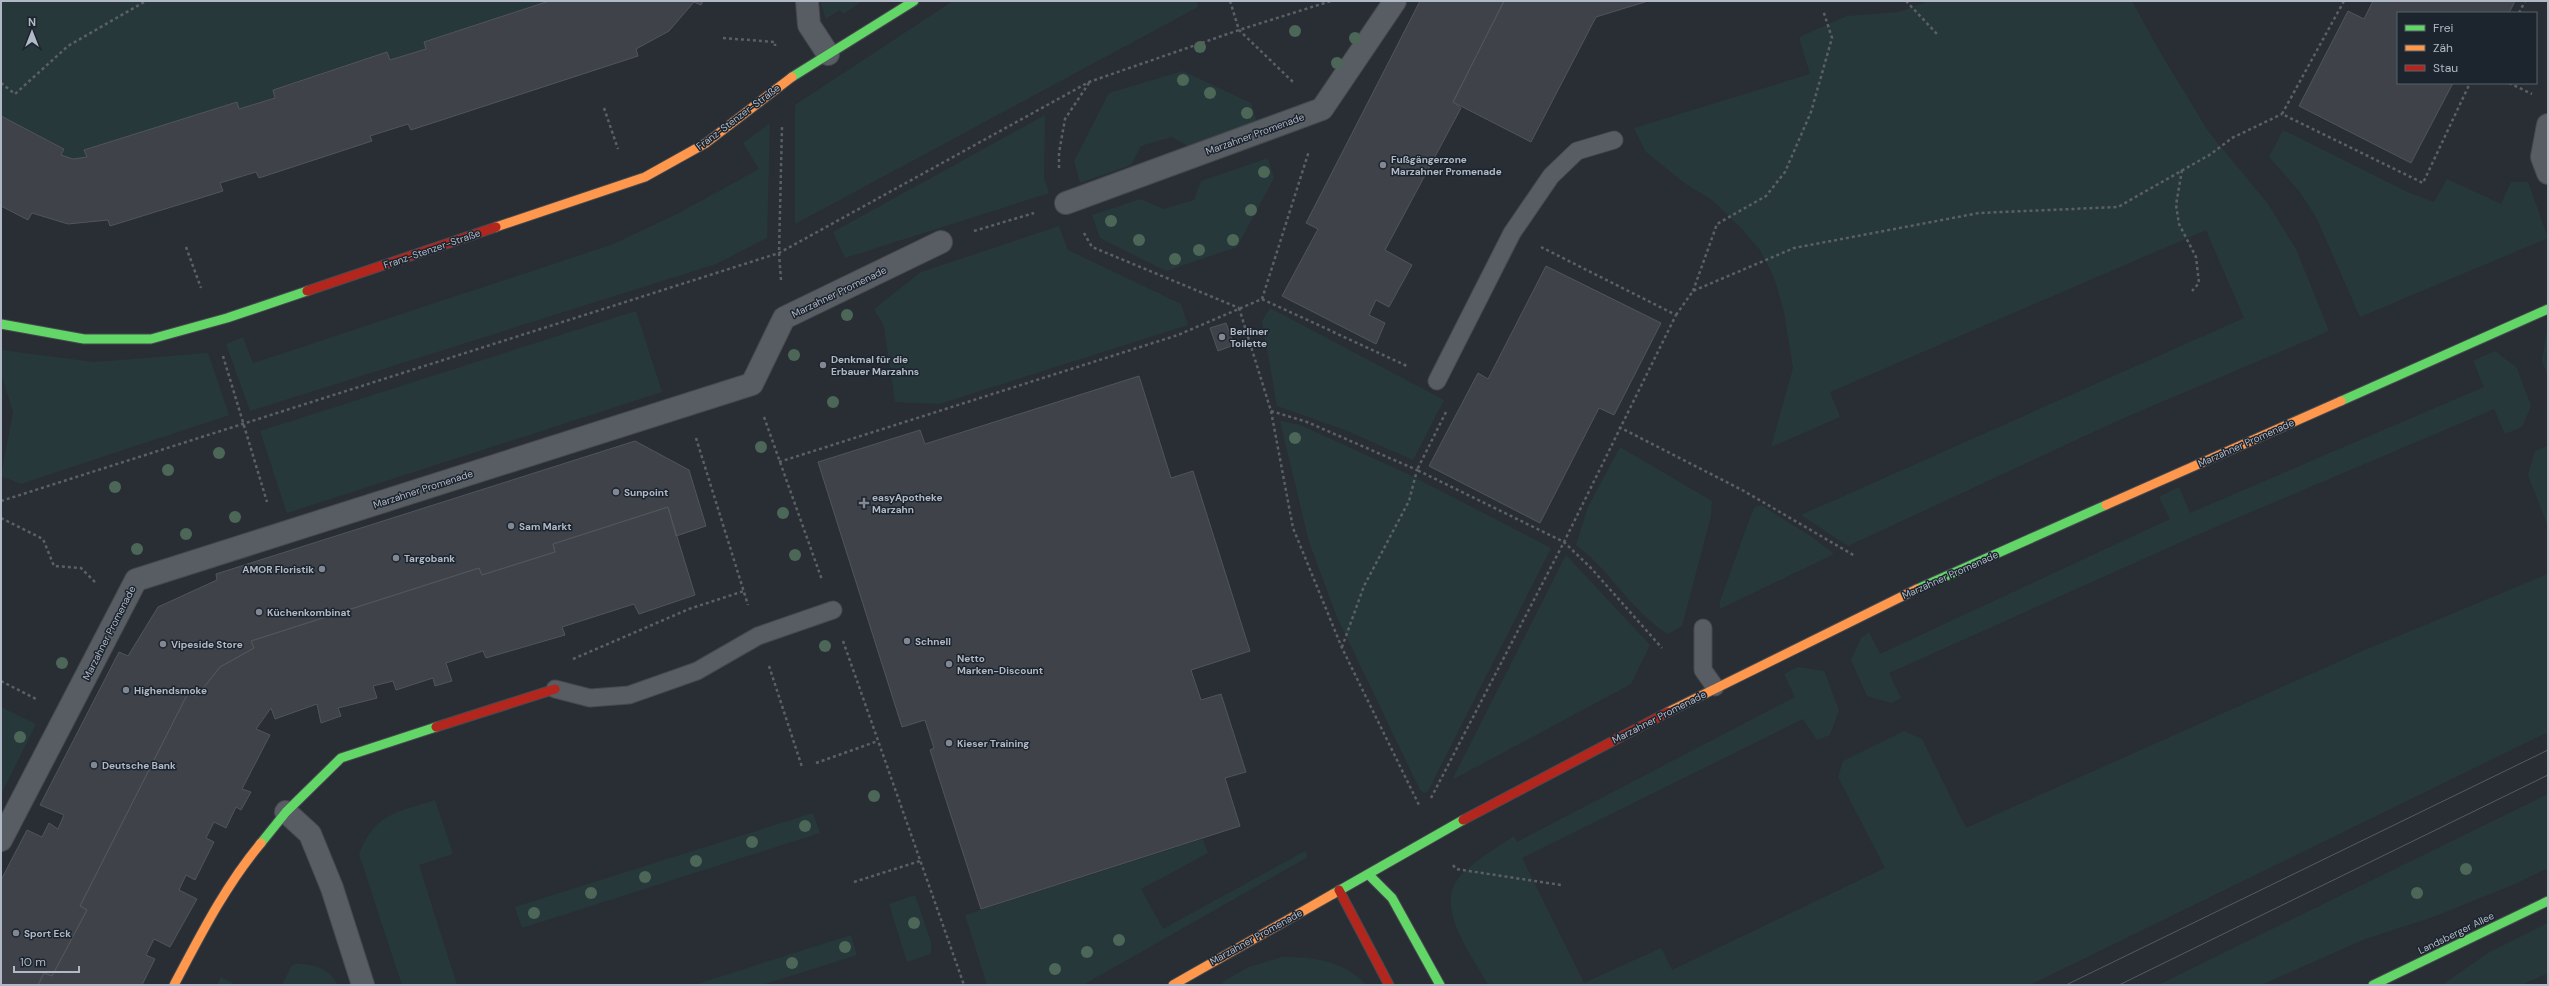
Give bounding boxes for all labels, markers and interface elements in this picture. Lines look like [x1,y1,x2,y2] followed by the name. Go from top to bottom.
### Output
[12,12,52,52] north arrow
[2397,12,2537,84] legend
[28,15,36,29] text: N
[2433,20,2453,36] text: Frei
[2433,40,2453,56] text: Zäh
[2433,60,2458,76] text: Stau
[694,81,783,153] street label: Franz-Stenzer-Straße
[1204,110,1306,158] street label: Marzahner Promenade
[1391,153,1502,178] place label: Fußgängerzone Marzahner Promenade
[1378,160,1388,170] marker: Fußgängerzone Marzahner Promenade
[382,226,482,272] street label: Franz-Stenzer-Straße
[789,263,889,321] street label: Marzahner Promenade
[1230,325,1268,350] place label: Berliner Toilette
[1217,332,1227,342] marker: Berliner Toilette
[831,353,919,378] place label: Denkmal für die Erbauer Marzahns
[818,360,828,370] marker: Denkmal für die Erbauer Marzahns
[2196,416,2296,470] street label: Marzahner Promenade
[372,467,475,511] street label: Marzahner Promenade
[624,486,668,499] place label: Sunpoint
[611,487,621,497] marker: Sunpoint
[872,491,942,516] place label: easyApotheke Marzahn
[859,498,869,508] marker: easyApotheke Marzahn
[519,520,572,533] place label: Sam Markt
[506,521,516,531] marker: Sam Markt
[1900,548,2000,602] street label: Marzahner Promenade
[404,552,455,565] place label: Targobank
[391,553,401,563] marker: Targobank
[242,563,314,576] place label: AMOR Floristik
[317,564,327,574] marker: AMOR Floristik
[80,583,139,682] street label: Marzahner Promenade
[267,606,351,619] place label: Küchenkombinat
[254,607,264,617] marker: Küchenkombinat
[915,635,951,648] place label: Schnell
[902,636,912,646] marker: Schnell
[171,638,243,651] place label: Vipeside Store
[158,639,168,649] marker: Vipeside Store
[957,652,1043,677] place label: Netto Marken-Discount
[944,659,954,669] marker: Netto Marken-Discount
[134,684,207,697] place label: Highendsmoke
[121,685,131,695] marker: Highendsmoke
[1610,687,1709,746] street label: Marzahner Promenade
[957,737,1029,750] place label: Kieser Training
[944,738,954,748] marker: Kieser Training
[102,759,176,772] place label: Deutsche Bank
[89,760,99,770] marker: Deutsche Bank
[1207,906,1305,968] street label: Marzahner Promenade
[2416,909,2496,957] street label: Landsberger Allee
[24,927,71,940] place label: Sport Eck
[11,928,21,938] marker: Sport Eck
[14,948,79,974] scale bar
[20,954,46,970] text: 10 m

